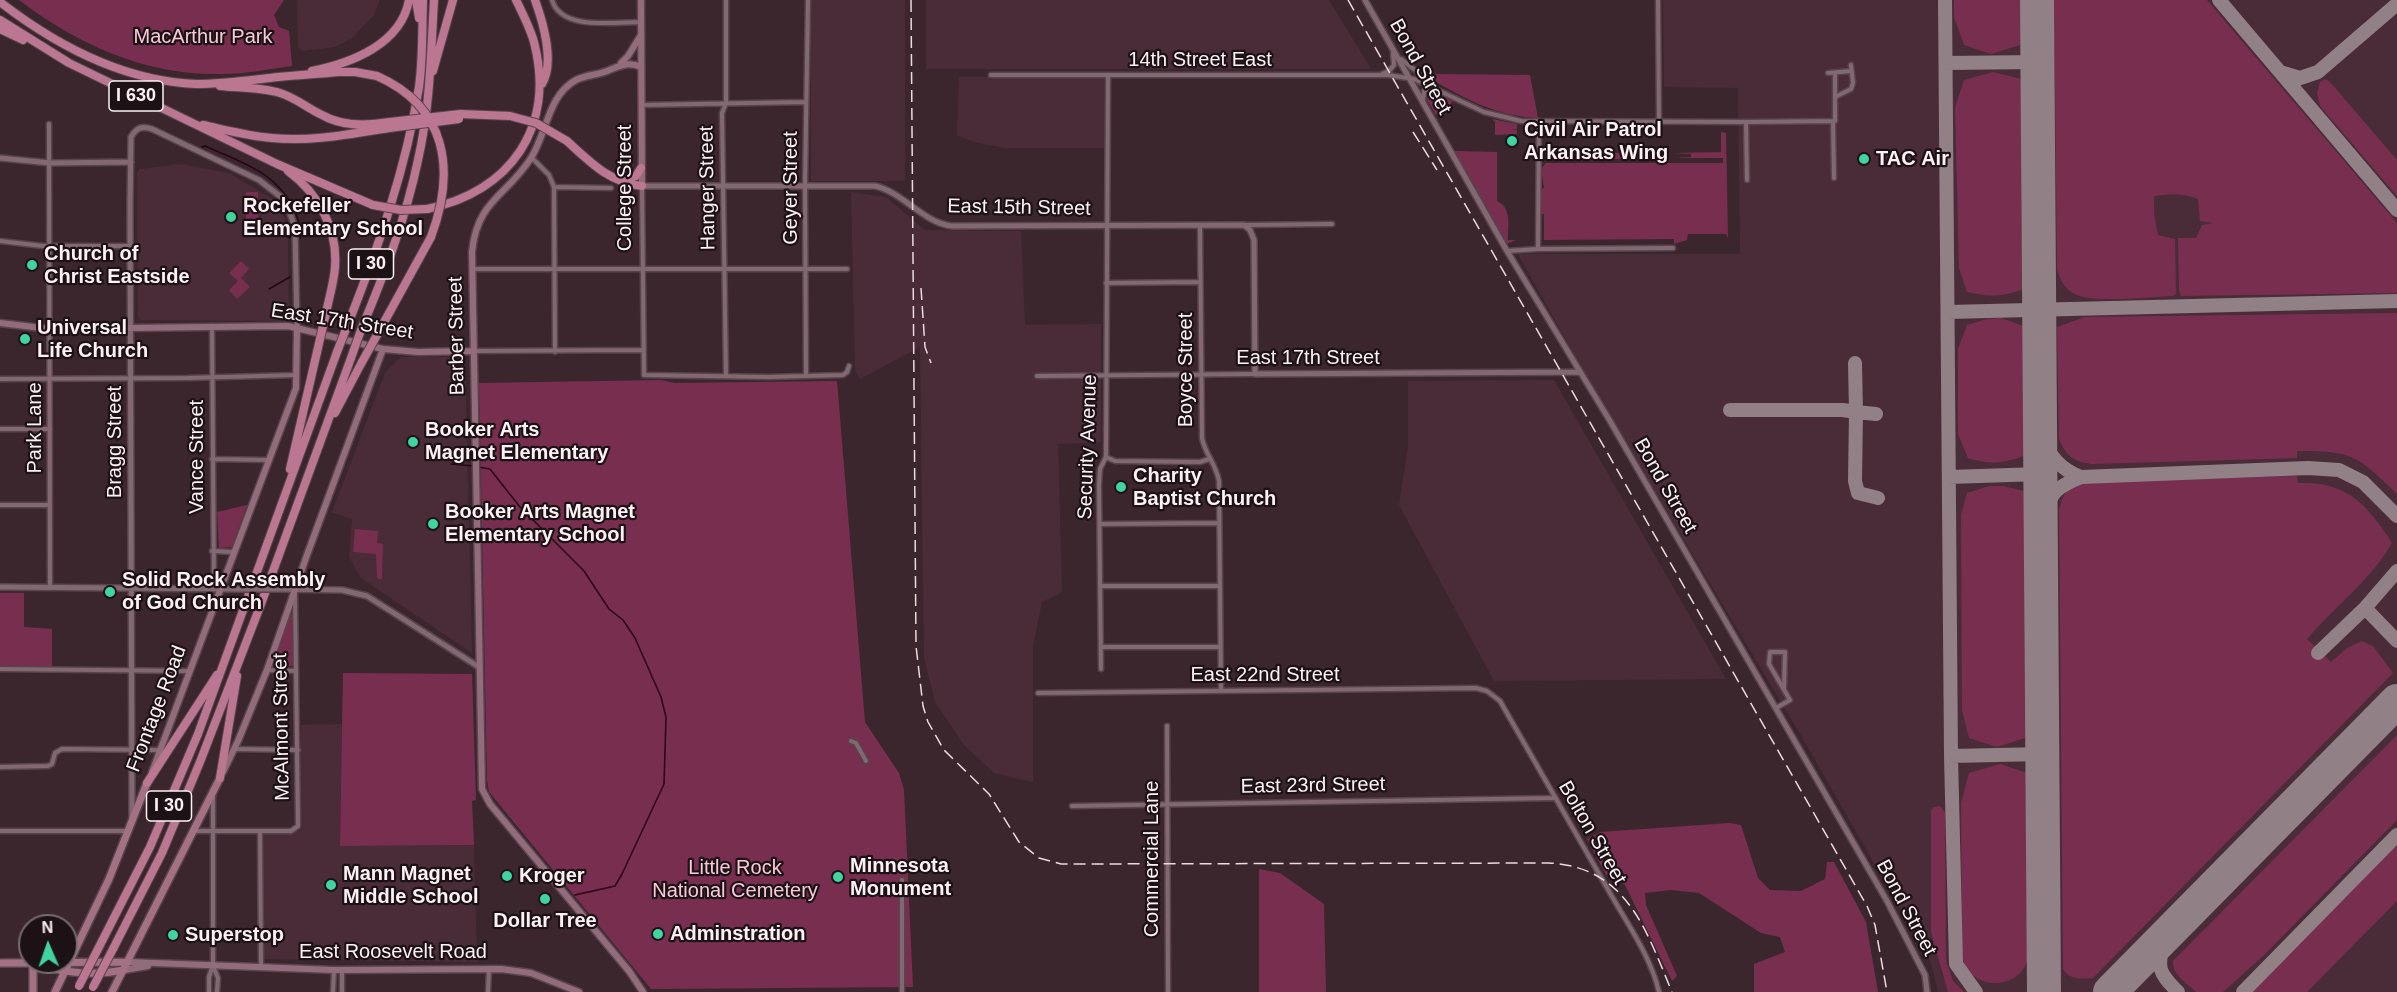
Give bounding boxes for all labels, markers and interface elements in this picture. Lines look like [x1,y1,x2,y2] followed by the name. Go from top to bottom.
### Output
[1384,15,1456,119] street label: Bond Street
[134,25,272,49] park label: MacArthur Park
[1128,48,1272,72] street label: 14th Street East
[109,81,163,111] road number: I 630
[1524,118,1668,165] place label: Civil Air Patrol Arkansas Wing
[613,125,637,251] street label: College Street
[695,126,721,250] street label: Hanger Street
[779,131,803,245] street label: Geyer Street
[1505,134,1519,148] marker: Civil Air Patrol Arkansas Wing
[1876,147,1949,171] place label: TAC Air
[1857,152,1871,166] marker: TAC Air
[243,194,423,241] place label: Rockefeller Elementary School
[947,195,1091,221] street label: East 15th Street
[224,210,238,224] marker: Rockefeller Elementary School
[44,242,190,289] place label: Church of Christ Eastside
[348,249,394,279] road number: I 30
[25,258,39,272] marker: Church of Christ Eastside
[444,276,470,396] street label: Barber Street
[269,299,415,345] street label: East 17th Street
[1174,313,1198,427] street label: Boyce Street
[37,316,148,363] place label: Universal Life Church
[18,332,32,346] marker: Universal Life Church
[1236,346,1380,370] street label: East 17th Street
[1073,374,1103,520] street label: Security Avenue
[23,382,47,474] street label: Park Lane
[103,386,127,498] street label: Bragg Street
[185,400,209,514] street label: Vance Street
[425,418,608,465] place label: Booker Arts Magnet Elementary
[1628,434,1702,538] street label: Bond Street
[406,435,420,449] marker: Booker Arts Magnet Elementary
[1133,464,1276,511] place label: Charity Baptist Church
[1114,480,1128,494] marker: Charity Baptist Church
[445,500,635,547] place label: Booker Arts Magnet Elementary School
[426,517,440,531] marker: Booker Arts Magnet Elementary School
[122,568,325,615] place label: Solid Rock Assembly of God Church
[103,585,117,599] marker: Solid Rock Assembly of God Church
[122,642,192,776] street label: Frontage Road
[269,653,295,801] street label: McAlmont Street
[1191,663,1339,687] street label: East 22nd Street
[1241,773,1385,799] street label: East 23rd Street
[1553,777,1631,889] street label: Bolton Street
[1140,781,1164,937] street label: Commercial Lane
[146,791,192,821] road number: I 30
[850,854,951,901] place label: Minnesota Monument
[652,856,818,903] park label: Little Rock National Cemetery
[1871,856,1941,960] street label: Bond Street
[343,862,479,909] place label: Mann Magnet Middle School
[519,864,585,888] place label: Kroger
[500,869,514,883] marker: Kroger
[831,870,845,884] marker: Minnesota Monument
[324,878,338,892] marker: Mann Magnet Middle School
[538,892,552,906] marker: Dollar Tree
[493,909,597,933] place label: Dollar Tree
[18,914,78,974] north arrow
[41,919,53,936] text: N
[670,922,806,946] place label: Adminstration
[185,923,284,947] place label: Superstop
[651,927,665,941] marker: Adminstration
[166,928,180,942] marker: Superstop
[299,940,487,964] street label: East Roosevelt Road

